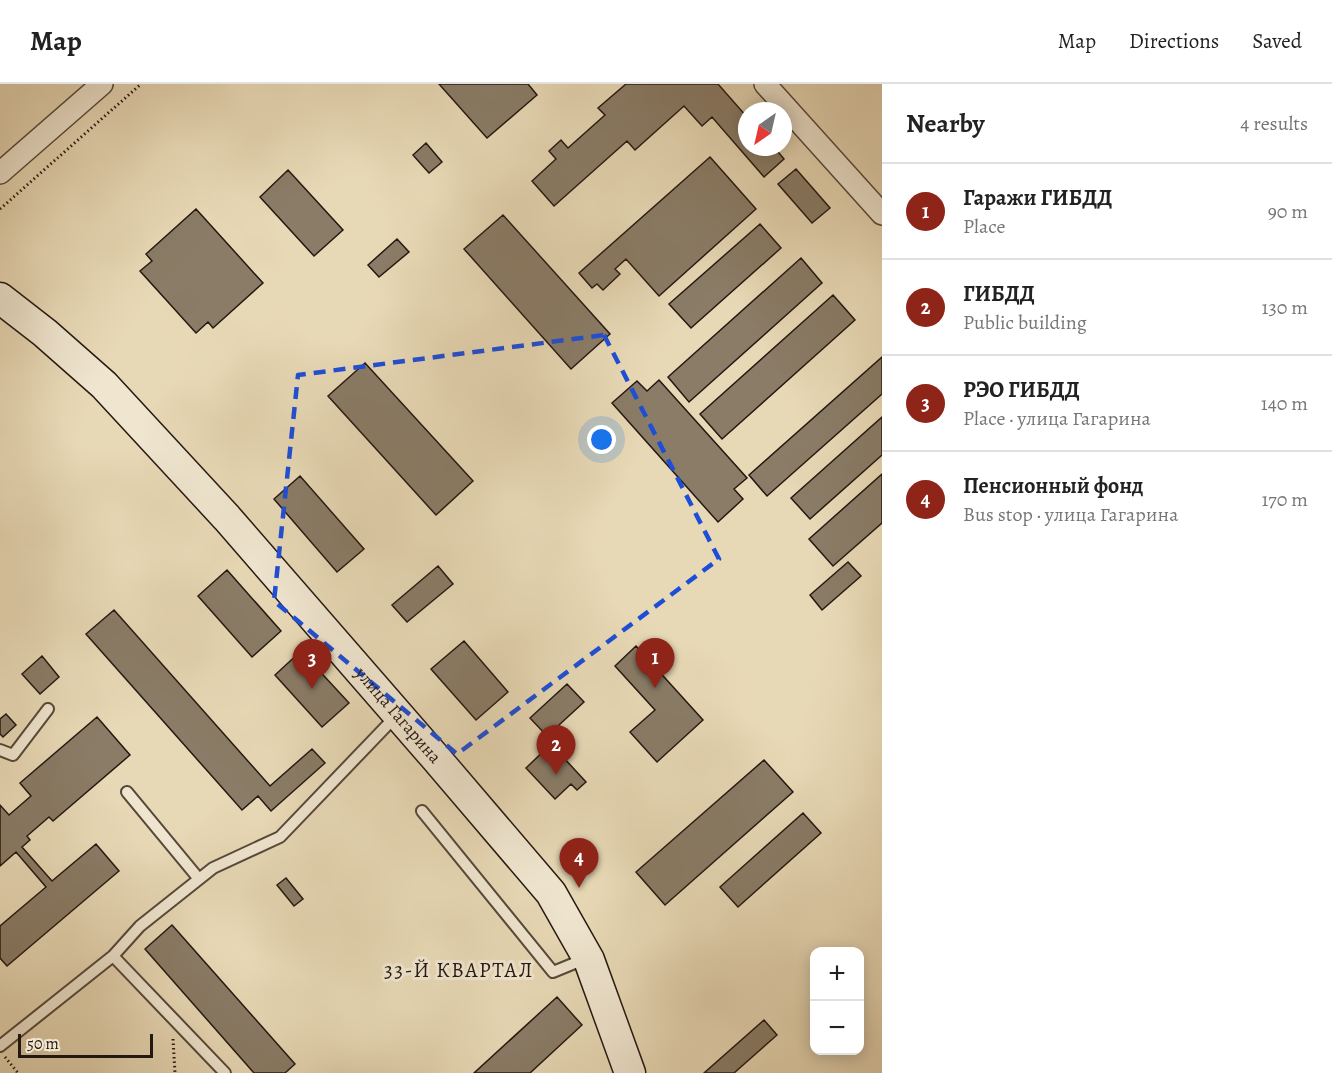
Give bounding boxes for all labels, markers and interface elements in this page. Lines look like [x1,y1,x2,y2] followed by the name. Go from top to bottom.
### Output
[30,22,82,60] text: Map
[1058,27,1096,55] text: Map
[1129,27,1219,55] text: Directions
[1252,27,1302,55] text: Saved
[738,102,792,156] north arrow
[906,106,985,141] text: Nearby
[1240,110,1308,137] text: 4 results
[963,183,1112,213] text: Гаражи ГИБДД
[922,198,929,225] text: 1
[1268,198,1308,225] text: 90 m
[963,213,1005,240] text: Place
[963,279,1035,309] text: ГИБДД
[921,294,930,321] text: 2
[1262,294,1308,321] text: 130 m
[963,309,1087,336] text: Public building
[963,375,1080,405] text: РЭО ГИБДД
[921,390,930,417] text: 3
[1261,390,1308,417] text: 140 m
[963,405,1151,432] text: Place · улица Гагарина
[587,425,616,454] your location
[963,471,1144,501] text: Пенсионный фонд
[921,486,930,513] text: 4
[1262,486,1308,513] text: 170 m
[963,501,1178,528] text: Bus stop · улица Гагарина
[636,638,674,688] pin: 1
[292,640,332,689] pin: 3
[349,661,447,769] street label: улица Гагарина
[536,726,576,775] pin: 2
[560,838,598,888] pin: 4
[810,947,864,1055] map controls
[810,947,864,1001] button: +
[384,956,534,984] district label: 33-Й КВАРТАЛ
[810,1001,864,1055] button: −
[18,1031,153,1058] scale bar
[27,1033,59,1055] text: 50 m

